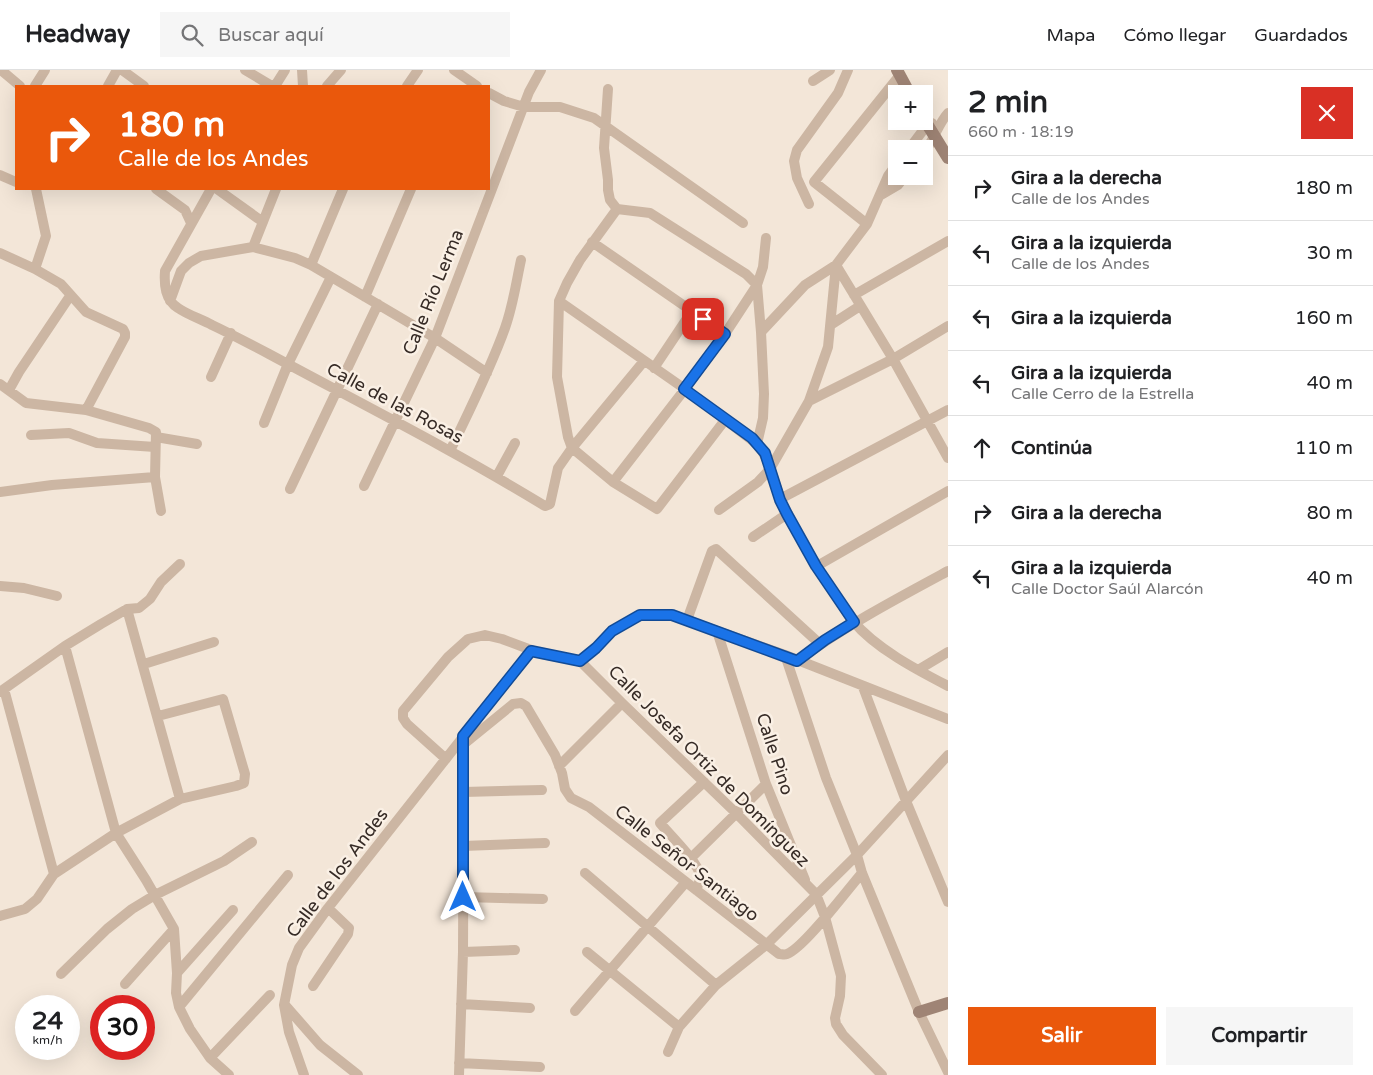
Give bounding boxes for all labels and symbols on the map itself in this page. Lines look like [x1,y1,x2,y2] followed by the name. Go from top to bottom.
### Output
[398,226,468,358] street label: Calle Río Lerma
[682,298,724,340] pin
[323,358,467,448] street label: Calle de las Rosas
[604,661,814,871] street label: Calle Josefa Ortiz de Domínguez
[751,710,799,798] street label: Calle Pino
[611,800,764,926] street label: Calle Señor Santiago
[281,804,393,942] street label: Calle de los Andes
[436,870,488,922] position arrow
[90,995,155,1060] speed limit sign: 30

